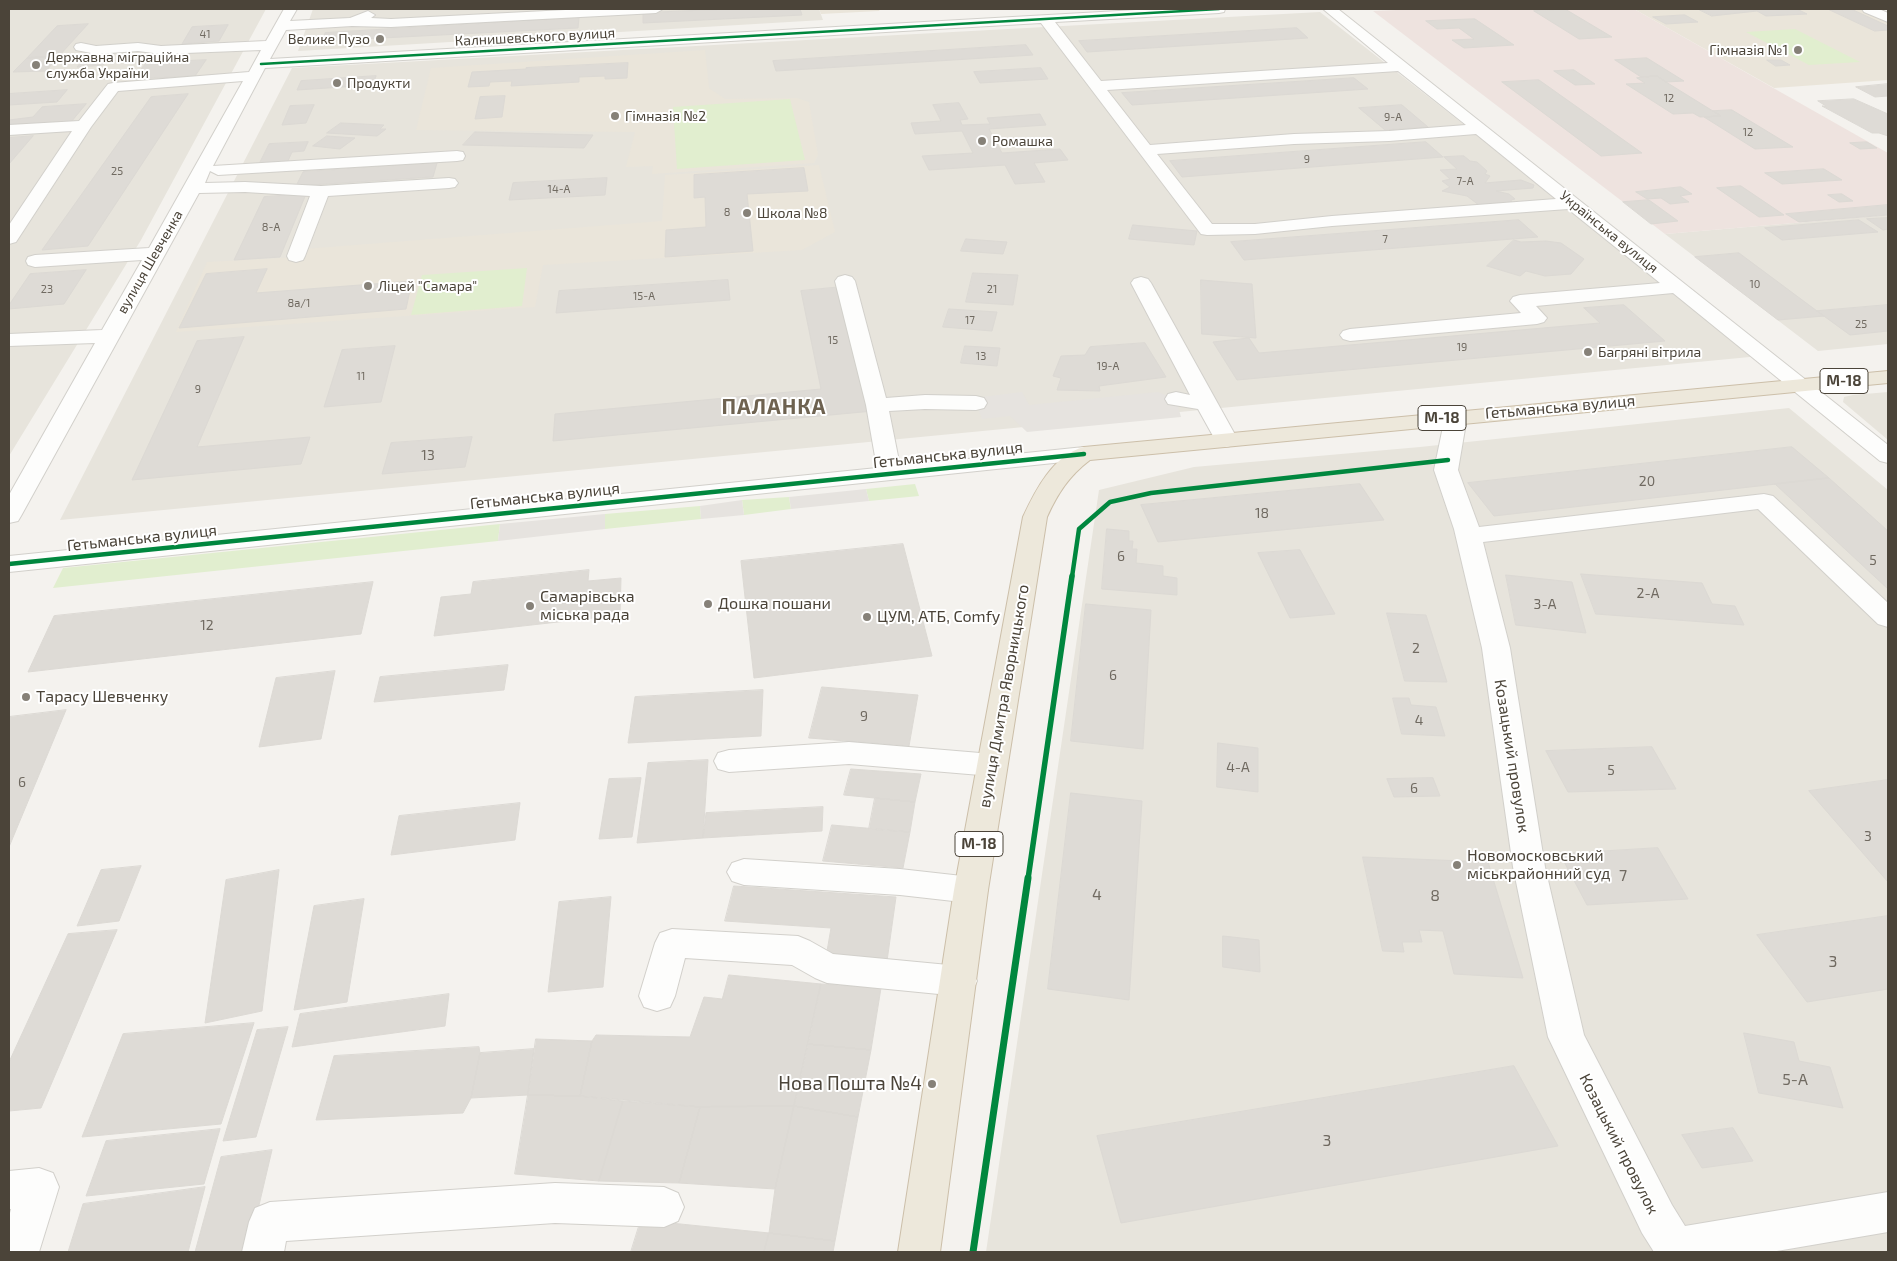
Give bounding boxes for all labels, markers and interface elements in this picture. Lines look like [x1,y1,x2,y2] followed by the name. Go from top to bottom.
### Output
[454,24,616,50] street label: Калнишевського вулиця
[199,27,211,41] house number: 41
[288,31,370,47] place label: Велике Пузо
[374,33,386,45] marker: Велике Пузо
[1709,42,1788,58] place label: Гімназія №1
[1792,44,1804,56] marker: Гімназія №1
[46,49,189,82] place label: Державна міграційна служба України
[30,59,42,71] marker: Державна міграційна служба України
[347,75,410,91] place label: Продукти
[331,77,343,89] marker: Продукти
[1664,91,1674,105] house number: 12
[625,108,706,124] place label: Гімназія №2
[609,110,621,122] marker: Гімназія №2
[1384,110,1402,124] house number: 9-А
[1743,125,1753,139] house number: 12
[992,133,1053,149] place label: Ромашка
[976,135,988,147] marker: Ромашка
[1304,152,1310,166] house number: 9
[111,164,123,178] house number: 25
[1456,174,1474,188] house number: 7-А
[548,182,570,196] house number: 14-А
[1556,187,1662,277] street label: Українська вулиця
[724,205,730,219] house number: 8
[757,205,828,221] place label: Школа №8
[114,207,186,317] street label: вулиця Шевченка
[741,207,753,219] marker: Школа №8
[262,220,280,234] house number: 8-А
[1382,232,1388,246] house number: 7
[1749,277,1761,291] house number: 10
[378,278,477,294] place label: Ліцей "Самара"
[362,280,374,292] marker: Ліцей "Самара"
[41,282,53,296] house number: 23
[987,282,997,296] house number: 21
[633,289,655,303] house number: 15-А
[288,296,310,310] house number: 8а/1
[965,313,975,327] house number: 17
[1855,317,1867,331] house number: 25
[828,333,838,347] house number: 15
[1457,340,1467,354] house number: 19
[1598,344,1701,360] place label: Багряні вітрила
[1582,346,1594,358] marker: Багряні вітрила
[976,349,986,363] house number: 13
[1097,359,1119,373] house number: 19-А
[1820,368,1868,394] road number: М-18
[357,369,365,383] house number: 11
[195,382,201,396] house number: 9
[1484,391,1636,423] street label: Гетьманська вулиця
[721,394,827,420] district label: ПАЛАНКА
[1418,406,1466,430] road number: М-18
[872,438,1024,472] street label: Гетьманська вулиця
[421,447,435,463] house number: 13
[1639,473,1655,489] house number: 20
[469,479,621,513] street label: Гетьманська вулиця
[1255,505,1269,521] house number: 18
[66,521,218,555] street label: Гетьманська вулиця
[1117,548,1125,564] house number: 6
[1869,552,1877,568] house number: 5
[975,583,1033,809] street label: вулиця Дмитра Яворницького
[1637,585,1659,601] house number: 2-А
[540,587,634,625] place label: Самарівська міська рада
[718,594,831,614] place label: Дошка пошани
[1534,596,1556,612] house number: 3-А
[702,598,714,610] marker: Дошка пошани
[524,600,536,612] marker: Самарівська міська рада
[877,607,1000,627] place label: ЦУМ, АТБ, Comfy
[861,611,873,623] marker: ЦУМ, АТБ, Comfy
[200,617,214,633] house number: 12
[1412,640,1420,656] house number: 2
[1109,667,1117,683] house number: 6
[1490,678,1534,834] street label: Козацький провулок
[36,687,168,707] place label: Тарасу Шевченку
[20,691,32,703] marker: Тарасу Шевченку
[860,708,868,724] house number: 9
[1415,712,1423,728] house number: 4
[1226,759,1250,775] house number: 4-А
[1607,762,1615,778] house number: 5
[18,774,26,790] house number: 6
[1410,780,1418,796] house number: 6
[1864,828,1872,844] house number: 3
[955,832,1003,856] road number: М-18
[1467,846,1610,884] place label: Новомосковський міськрайонний суд
[1451,859,1463,871] marker: Новомосковський міськрайонний суд
[1619,866,1627,886] house number: 7
[1092,885,1102,905] house number: 4
[1430,886,1440,906] house number: 8
[1829,952,1837,972] house number: 3
[1782,1070,1808,1090] house number: 5-А
[1575,1071,1663,1217] street label: Козацький провулок
[778,1073,922,1095] place label: Нова Пошта №4
[926,1078,938,1090] marker: Нова Пошта №4
[1323,1131,1331,1151] house number: 3

